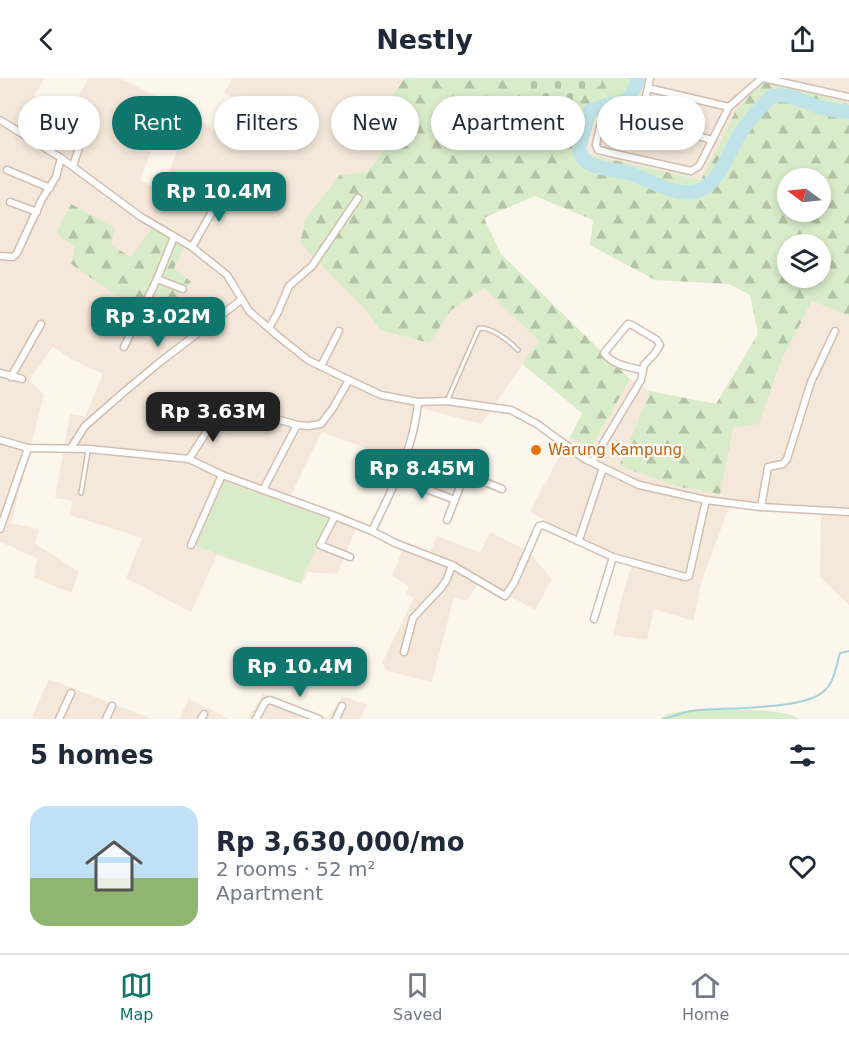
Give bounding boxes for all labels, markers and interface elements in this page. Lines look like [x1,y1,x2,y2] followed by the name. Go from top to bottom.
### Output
[30,23,63,56] icon: back
[786,23,819,56] icon: share
[376,24,473,55] text: Nestly
[18,96,100,150] chip: Buy
[112,96,202,150] chip: Rent
[214,96,319,150] chip: Filters
[331,96,419,150] chip: New
[431,96,585,150] chip: Apartment
[597,96,705,150] chip: House
[777,168,831,222] north arrow
[777,168,831,288] map controls
[157,172,281,223] pin: Rp 10.4M
[166,179,272,203] text: Rp 10.4M
[777,234,831,288] button: layers
[96,297,220,348] pin: Rp 3.02M
[105,304,211,328] text: Rp 3.02M
[151,392,275,443] pin: Rp 3.63M
[160,399,266,423] text: Rp 3.63M
[548,441,682,459] place label: Warung Kampung
[529,443,543,457] marker: Warung Kampung
[360,449,484,500] pin: Rp 8.45M
[369,456,475,480] text: Rp 8.45M
[238,647,362,698] pin: Rp 10.4M
[247,654,353,678] text: Rp 10.4M
[786,739,819,772] icon: filters
[30,740,154,770] text: 5 homes
[216,827,465,857] text: Rp 3,630,000/mo
[78,830,150,902] icon: home
[786,850,819,883] icon: heart
[216,857,376,881] text: 2 rooms · 52 m²
[216,881,323,905] text: Apartment
[120,969,154,1024] tab: Map
[393,969,442,1024] tab: Saved
[682,969,729,1024] tab: Home

